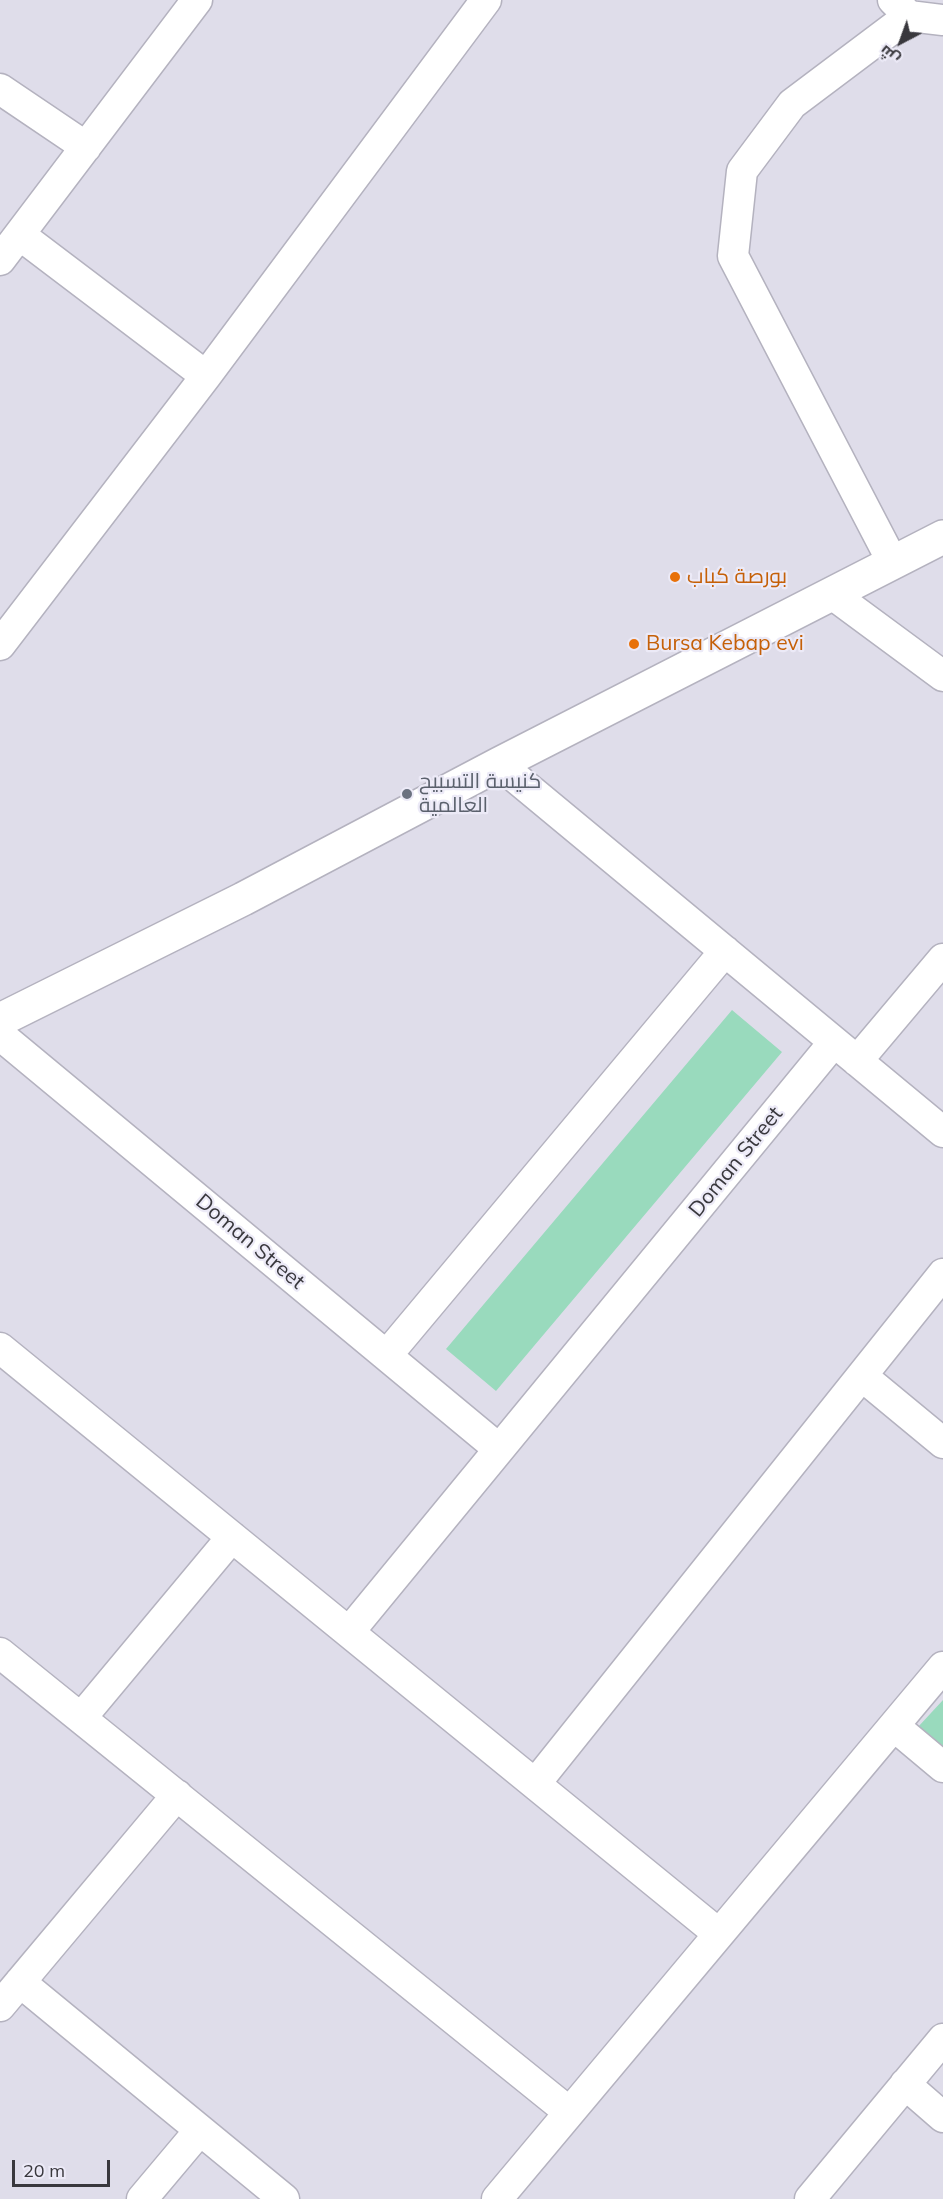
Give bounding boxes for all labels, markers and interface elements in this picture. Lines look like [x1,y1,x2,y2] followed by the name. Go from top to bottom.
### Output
[871,12,931,72] north arrow
[875,41,903,70] text: ش
[687,564,787,590] place label: بورصة كباب
[668,570,682,584] marker: بورصة كباب
[646,631,804,657] place label: Bursa Kebap evi
[627,637,641,651] marker: Bursa Kebap evi
[419,769,541,819] place label: كنيسة التسبيح العالمية
[400,787,414,801] marker: كنيسة التسبيح العالمية
[684,1102,788,1222] street label: Doman Street
[190,1189,310,1295] street label: Doman Street
[15,2148,112,2186] scale bar
[23,2159,65,2182] text: 20 m

